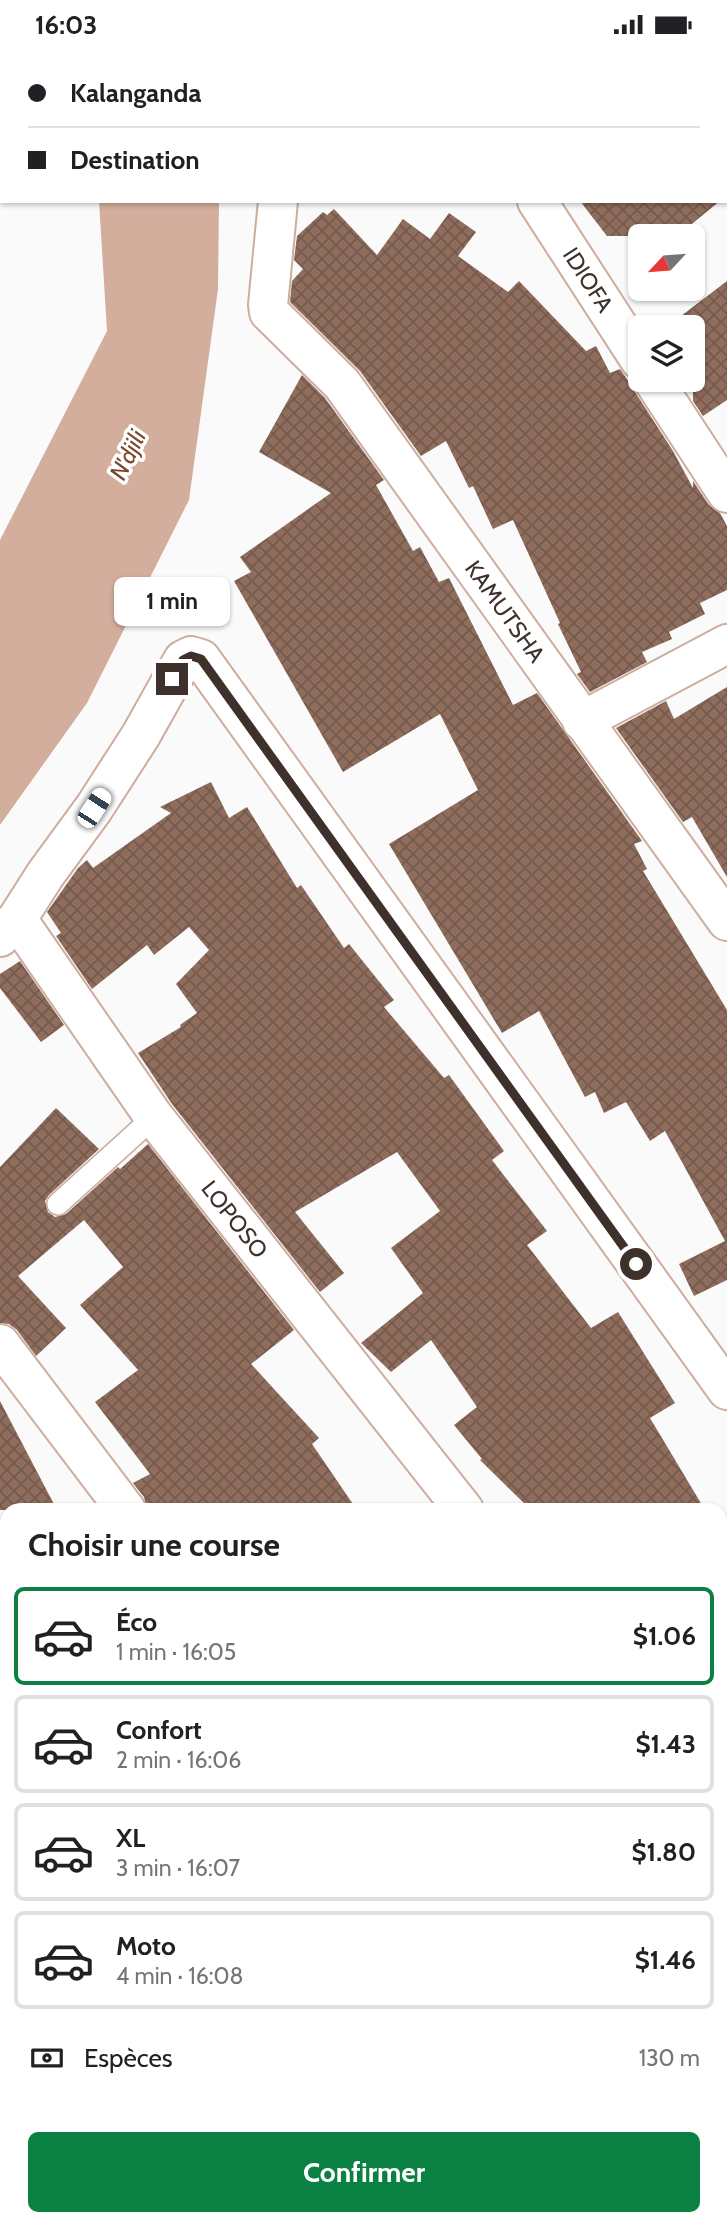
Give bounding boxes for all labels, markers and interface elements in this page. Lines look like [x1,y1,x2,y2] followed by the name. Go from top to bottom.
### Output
[35,9,97,41] text: 16:03
[70,77,201,109] text: Kalanganda
[70,144,200,176] text: Destination
[628,224,705,301] north arrow
[628,224,705,392] map controls
[557,242,619,317] street label: IDIOFA
[628,315,705,392] button: layers
[103,424,152,484] water label: N'djili
[459,555,551,668] street label: KAMUTSHA
[114,577,230,627] callout: 1 min
[146,587,198,615] text: 1 min
[156,663,188,695] route end
[74,785,115,831] car
[196,1175,274,1264] street label: LOPOSO
[620,1248,652,1280] route start
[28,1525,280,1564] text: Choisir une course
[32,1605,95,1668] icon: car
[116,1606,157,1638] text: Éco
[633,1620,696,1652] text: $1.06
[116,1638,236,1666] text: 1 min · 16:05
[32,1713,95,1776] icon: car
[116,1714,202,1746] text: Confort
[635,1728,696,1760] text: $1.43
[116,1746,241,1774] text: 2 min · 16:06
[32,1821,95,1884] icon: car
[116,1822,145,1854] text: XL
[631,1836,696,1868] text: $1.80
[116,1854,240,1882] text: 3 min · 16:07
[32,1929,95,1992] icon: car
[116,1930,176,1962] text: Moto
[635,1944,696,1976] text: $1.46
[116,1962,244,1990] text: 4 min · 16:08
[28,2039,66,2077] icon: cash
[84,2042,173,2074] text: Espèces
[639,2044,700,2072] text: 130 m
[28,2132,700,2212] button: Confirmer

